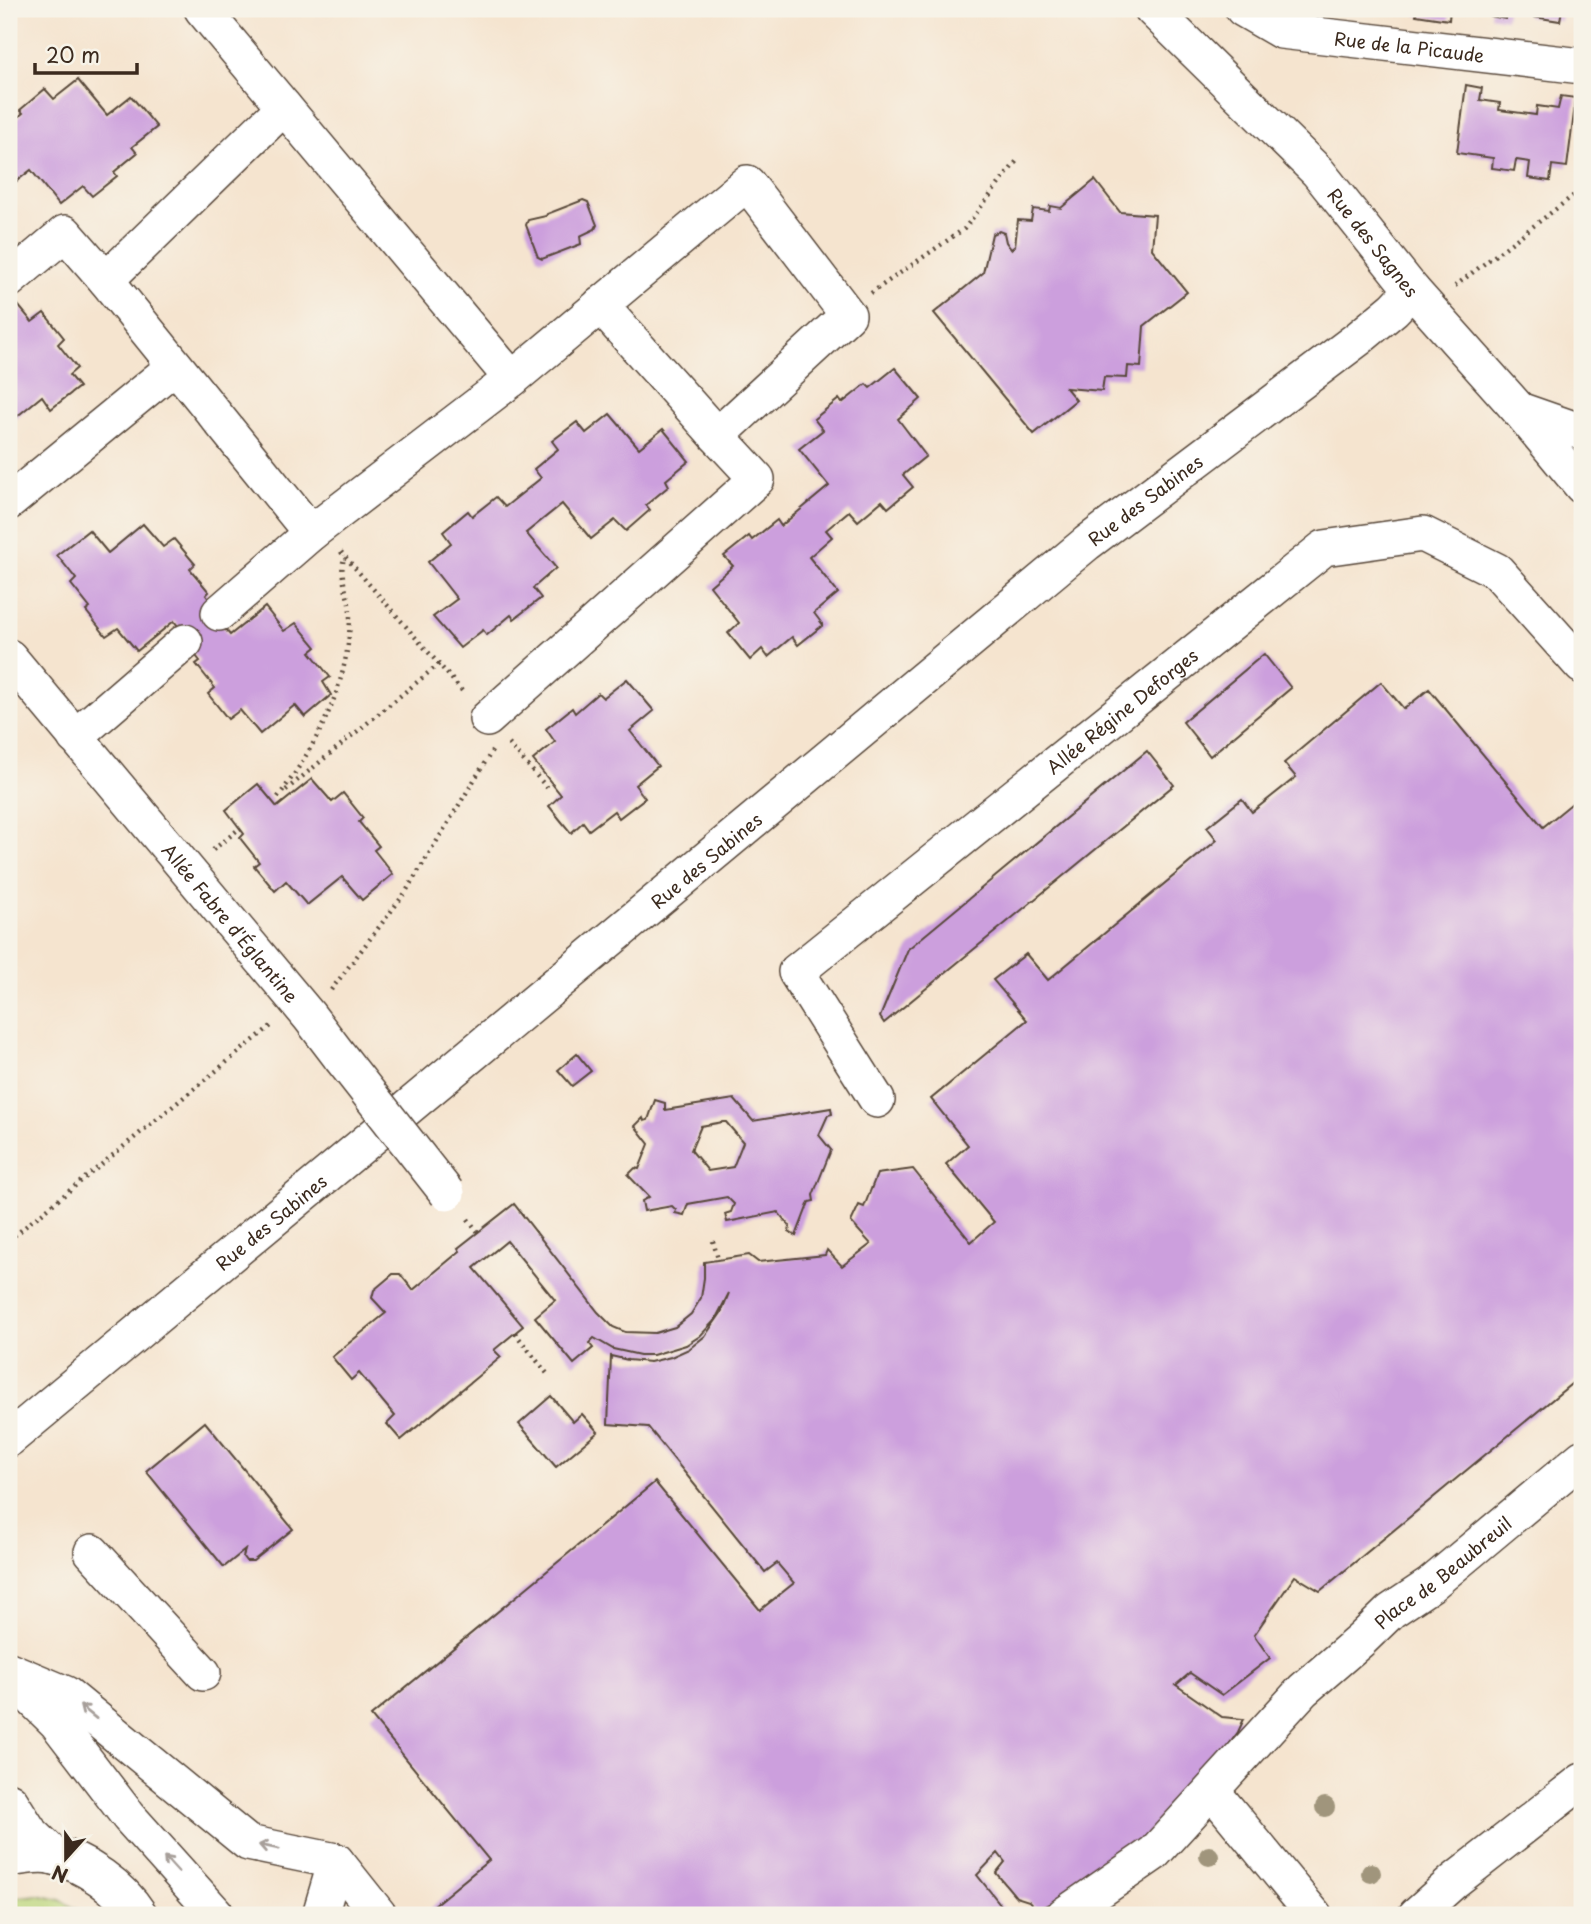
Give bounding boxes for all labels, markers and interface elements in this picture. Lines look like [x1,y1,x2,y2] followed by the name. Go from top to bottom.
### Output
[1333,24,1486,68] street label: Rue de la Picaude
[35,32,136,76] scale bar
[46,38,100,70] text: 20 m
[1322,182,1425,303] street label: Rue des Sagnes
[1082,447,1208,552] street label: Rue des Sabines
[1040,641,1203,780] street label: Allée Régine Deforges
[644,806,767,914] street label: Rue des Sabines
[156,837,305,1008] street label: Allée Fabre d'Églantine
[209,1167,332,1276] street label: Rue des Sabines
[1367,1509,1517,1634] street label: Place de Beaubreuil
[80,1705,98,1720] one-way arrow
[32,1822,102,1892] north arrow
[258,1840,281,1854] one-way arrow
[163,1856,179,1874] one-way arrow
[48,1859,72,1891] text: N

